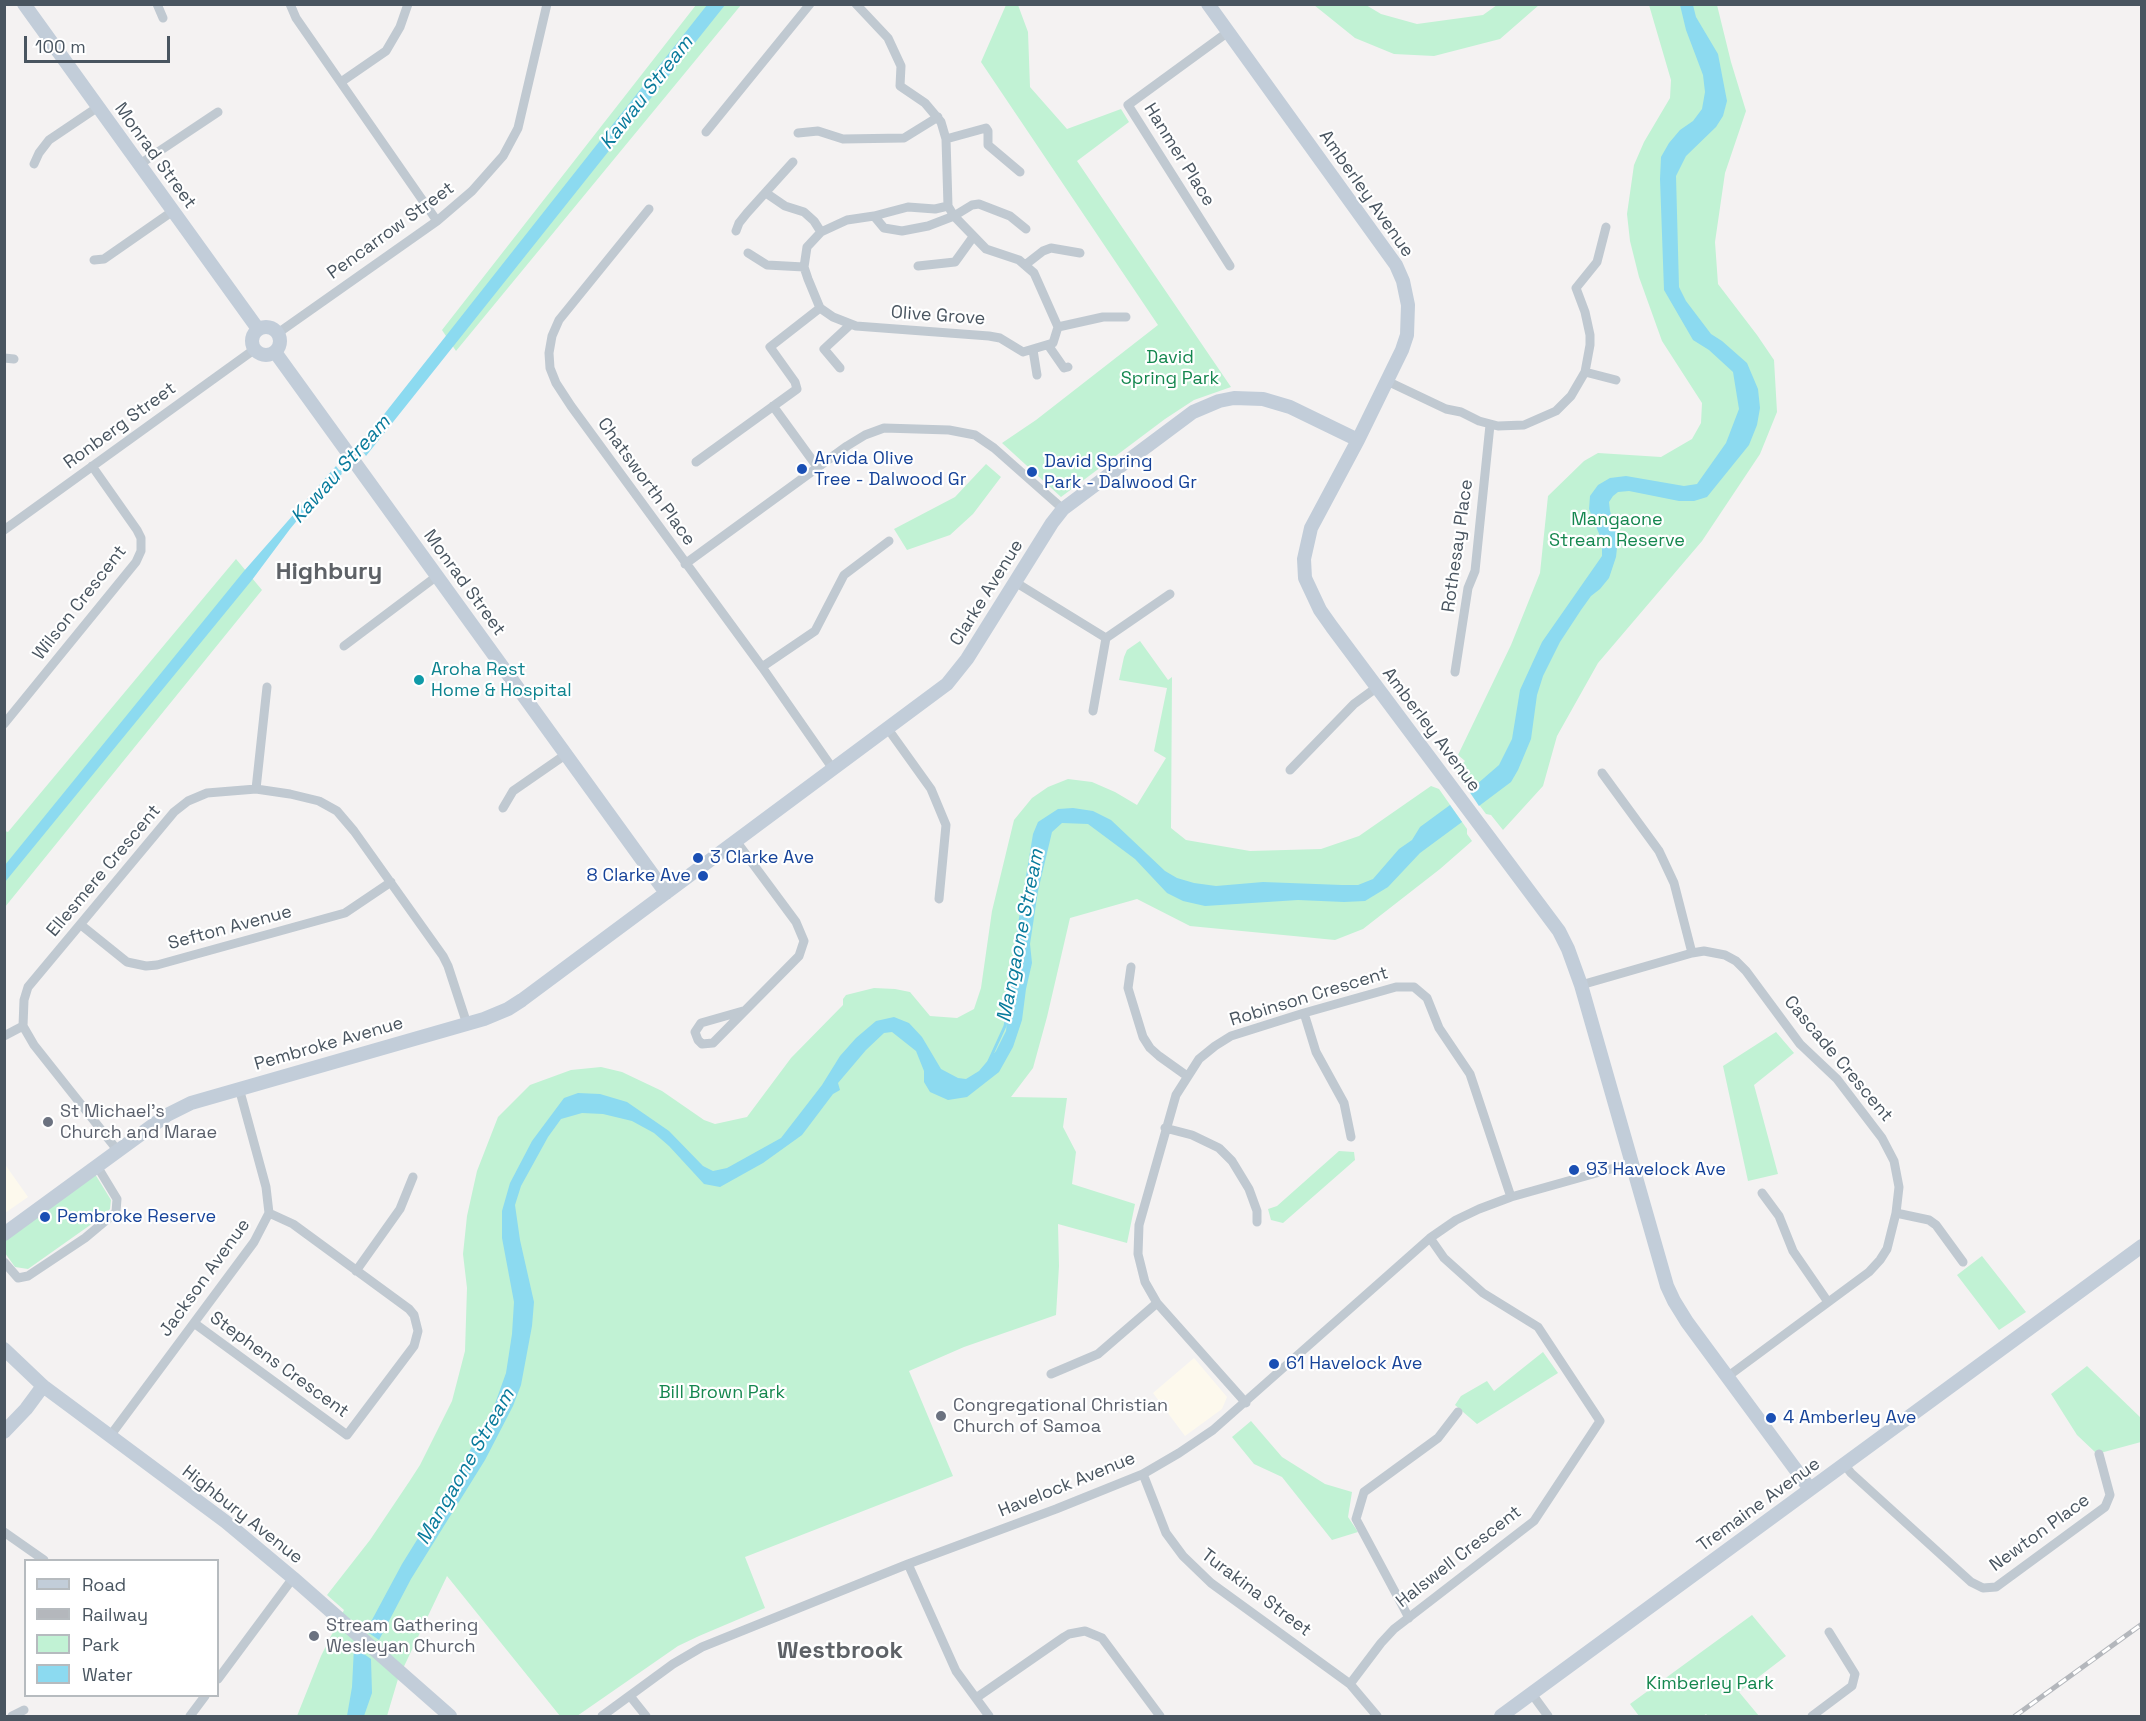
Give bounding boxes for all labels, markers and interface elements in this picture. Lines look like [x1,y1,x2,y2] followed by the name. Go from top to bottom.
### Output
[27,24,172,62] scale bar
[595,32,699,154] water label: Kawau Stream
[35,35,86,58] text: 100 m
[109,99,201,213] street label: Monrad Street
[1139,99,1219,211] street label: Hanmer Place
[1314,126,1418,262] street label: Amberley Avenue
[323,178,459,284] street label: Pencarrow Street
[890,302,986,330] street label: Olive Grove
[1121,347,1219,389] park label: David Spring Park
[60,378,180,474] street label: Ronberg Street
[286,411,396,529] water label: Kawau Stream
[592,414,700,550] street label: Chatsworth Place
[814,448,967,490] place label: Arvida Olive Tree - Dalwood Gr
[1044,451,1197,494] place label: David Spring Park - Dalwood Gr
[795,462,809,476] marker: Arvida Olive Tree - Dalwood Gr
[1025,465,1039,479] marker: David Spring Park - Dalwood Gr
[1438,478,1478,614] street label: Rothesay Place
[1549,509,1685,552] park label: Mangaone Stream Reserve
[418,526,510,640] street label: Monrad Street
[946,536,1028,650] street label: Clarke Avenue
[29,541,131,665] street label: Wilson Crescent
[276,558,382,586] district label: Highbury
[431,659,572,702] place label: Aroha Rest Home & Hospital
[1377,664,1485,796] street label: Amberley Avenue
[412,673,426,687] marker: Aroha Rest Home & Hospital
[42,801,166,941] street label: Ellesmere Crescent
[710,847,814,869] place label: 3 Clarke Ave
[992,847,1050,1025] water label: Mangaone Stream
[691,851,705,865] marker: 3 Clarke Ave
[587,865,691,887] place label: 8 Clarke Ave
[696,869,710,883] marker: 8 Clarke Ave
[166,901,294,955] street label: Sefton Avenue
[1227,963,1391,1031] street label: Robinson Crescent
[1779,992,1897,1126] street label: Cascade Crescent
[252,1012,406,1076] street label: Pembroke Avenue
[60,1101,217,1144] place label: St Michael's Church and Marae
[41,1115,55,1129] marker: St Michael's Church and Marae
[1586,1159,1726,1181] place label: 93 Havelock Ave
[1567,1163,1581,1177] marker: 93 Havelock Ave
[57,1206,216,1228] place label: Pembroke Reserve
[38,1210,52,1224] marker: Pembroke Reserve
[155,1215,255,1341] street label: Jackson Avenue
[205,1307,353,1423] street label: Stephens Crescent
[1286,1353,1422,1375] place label: 61 Havelock Ave
[1267,1357,1281,1371] marker: 61 Havelock Ave
[659,1382,785,1404] park label: Bill Brown Park
[412,1385,520,1549] water label: Mangaone Stream
[953,1395,1168,1438] place label: Congregational Christian Church of Samoa
[1783,1407,1916,1429] place label: 4 Amberley Ave
[934,1409,948,1423] marker: Congregational Christian Church of Samoa
[1764,1411,1778,1425] marker: 4 Amberley Ave
[995,1448,1139,1522] street label: Havelock Avenue
[1693,1453,1825,1557] street label: Tremaine Avenue
[177,1461,307,1569] street label: Highbury Avenue
[1986,1489,2094,1577] street label: Newton Place
[1392,1501,1526,1613] street label: Halswell Crescent
[1197,1545,1315,1641] street label: Turakina Street
[24,1559,219,1697] legend
[82,1573,126,1596] text: Road
[82,1603,148,1626] text: Railway
[326,1615,478,1658] place label: Stream Gathering Wesleyan Church
[307,1629,321,1643] marker: Stream Gathering Wesleyan Church
[82,1633,119,1656] text: Park
[777,1637,903,1665] district label: Westbrook
[82,1663,133,1686] text: Water
[1646,1673,1774,1695] park label: Kimberley Park

